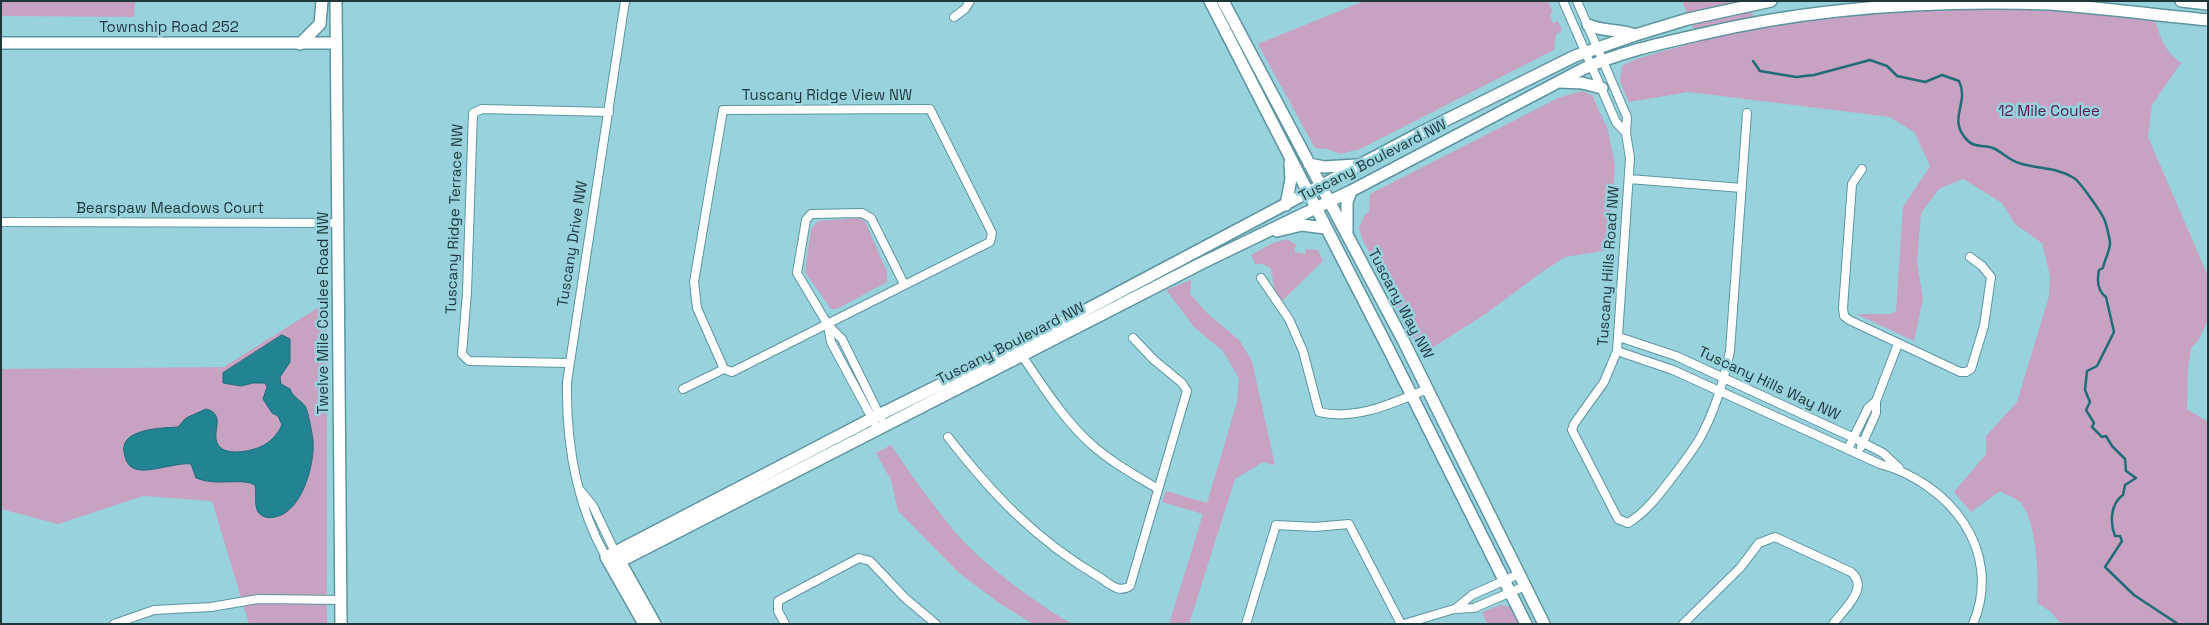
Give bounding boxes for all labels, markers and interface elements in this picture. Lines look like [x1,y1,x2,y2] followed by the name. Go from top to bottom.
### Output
[99,19,239,37] street label: Township Road 252
[742,87,912,105] street label: Tuscany Ridge View NW
[1998,103,2100,121] park label: 12 Mile Coulee
[1296,116,1450,206] street label: Tuscany Boulevard NW
[443,124,467,314] street label: Tuscany Ridge Terrace NW
[554,180,592,308] street label: Tuscany Drive NW
[1594,185,1624,347] street label: Tuscany Hills Road NW
[76,200,264,218] street label: Bearspaw Meadows Court
[315,212,333,414] street label: Twelve Mile Coulee Road NW
[1363,246,1437,362] street label: Tuscany Way NW
[934,299,1088,389] street label: Tuscany Boulevard NW
[1695,343,1843,425] street label: Tuscany Hills Way NW

